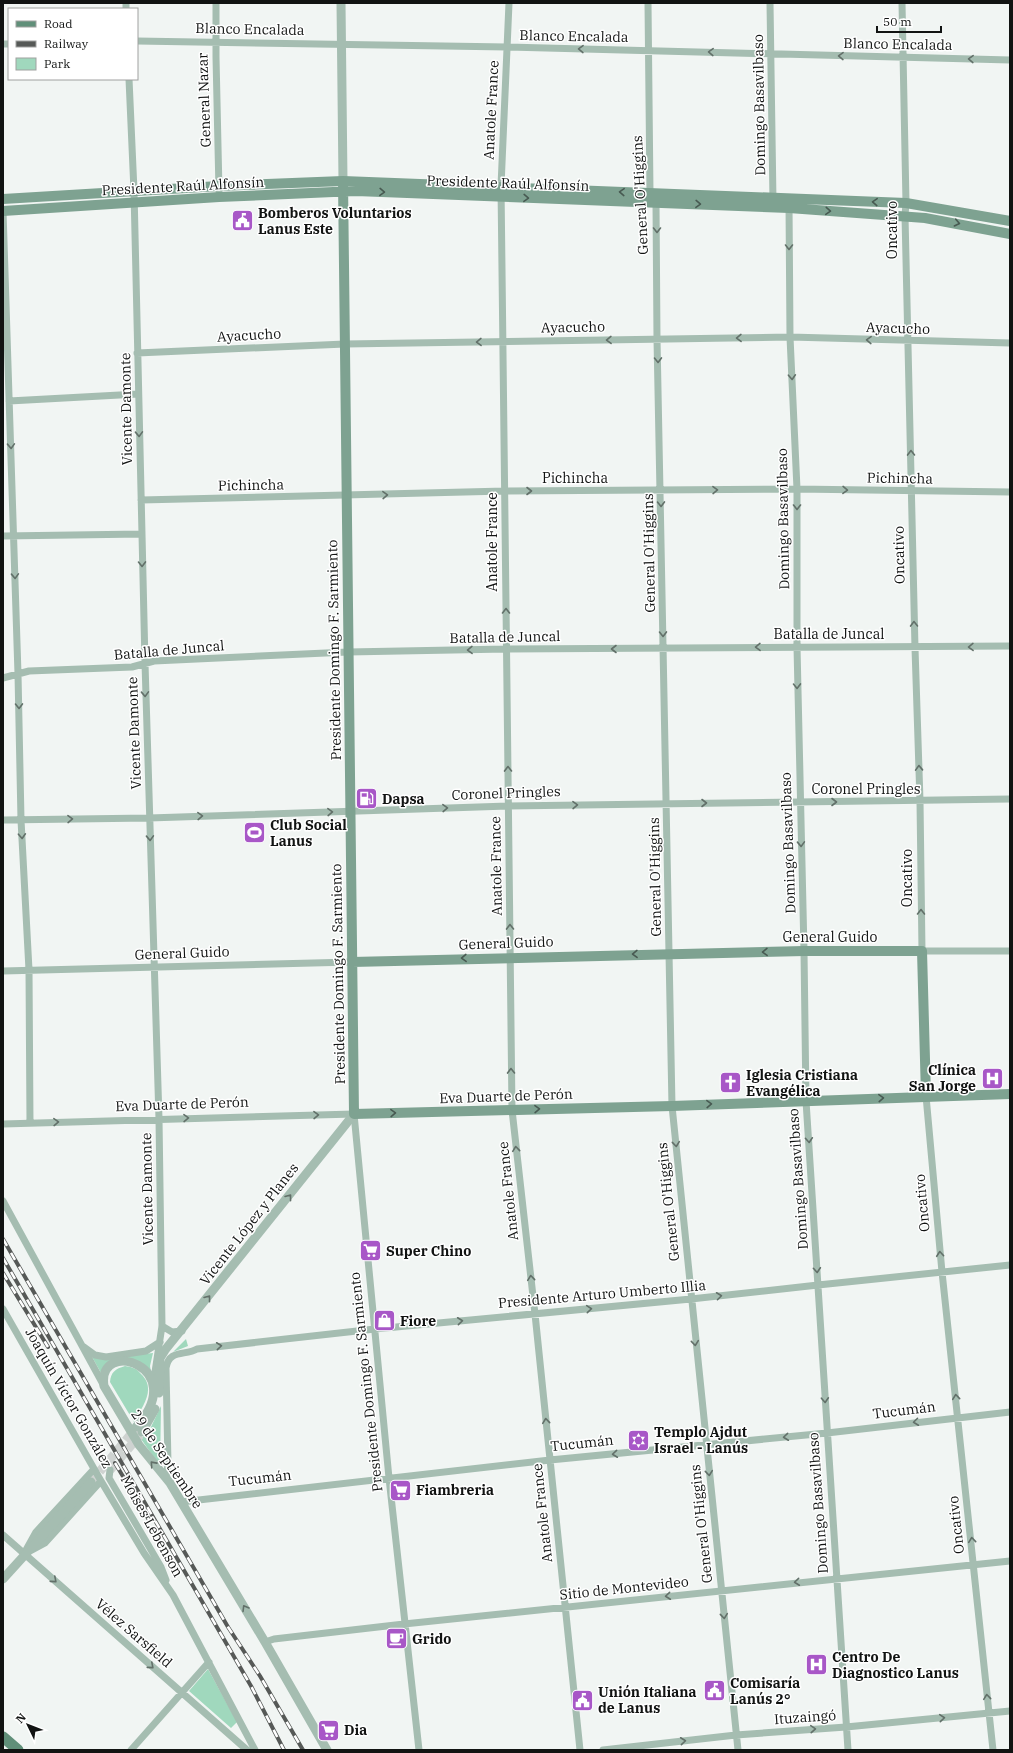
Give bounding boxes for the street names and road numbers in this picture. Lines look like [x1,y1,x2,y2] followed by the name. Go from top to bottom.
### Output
[195,19,305,39] street label: Blanco Encalada
[519,26,629,46] street label: Blanco Encalada
[749,34,769,176] street label: Domingo Basavilbaso
[843,34,953,54] street label: Blanco Encalada
[193,52,215,148] street label: General Nazar
[479,60,503,160] street label: Anatole France
[628,135,652,255] street label: General O'Higgins
[426,171,590,195] street label: Presidente Raúl Alfonsín
[101,173,265,199] street label: Presidente Raúl Alfonsín
[883,201,901,259] street label: Oncativo
[541,317,605,337] street label: Ayacucho
[866,318,930,338] street label: Ayacucho
[217,324,282,346] street label: Ayacucho
[116,352,136,466] street label: Vicente Damonte
[773,448,793,590] street label: Domingo Basavilbaso
[867,468,934,488] street label: Pichincha
[542,469,608,487] street label: Pichincha
[218,475,285,495] street label: Pichincha
[483,492,501,592] street label: Anatole France
[639,493,659,613] street label: General O'Higgins
[889,526,909,584] street label: Oncativo
[323,539,345,761] street label: Presidente Domingo F. Sarmiento
[774,625,885,643] street label: Batalla de Juncal
[449,627,561,647] street label: Batalla de Juncal
[113,636,225,664] street label: Batalla de Juncal
[123,676,145,790] street label: Vicente Damonte
[777,772,799,914] street label: Domingo Basavilbaso
[811,780,921,798] street label: Coronel Pringles
[451,782,561,804] street label: Coronel Pringles
[486,816,506,916] street label: Anatole France
[645,817,665,937] street label: General O'Higgins
[898,849,916,907] street label: Oncativo
[327,863,349,1085] street label: Presidente Domingo F. Sarmiento
[783,928,878,946] street label: General Guido
[458,932,554,954] street label: General Guido
[134,942,230,964] street label: General Guido
[439,1085,573,1107] street label: Eva Duarte de Perón
[115,1093,249,1115] street label: Eva Duarte de Perón
[784,1108,812,1250] street label: Domingo Basavilbaso
[137,1132,157,1246] street label: Vicente Damonte
[494,1141,522,1241] street label: Anatole France
[653,1141,683,1262] street label: General O'Higgins
[196,1159,302,1289] street label: Vicente López y Planes
[910,1173,934,1233] street label: Oncativo
[345,1271,386,1493] street label: Presidente Domingo F. Sarmiento
[497,1276,707,1312] street label: Presidente Arturo Umberto Illia
[21,1325,117,1471] street label: Joaquín Víctor González
[871,1397,937,1423] street label: Tucumán
[127,1406,207,1512] street label: 29 de Septiembre
[550,1431,614,1455] street label: Tucumán
[804,1432,832,1574] street label: Domingo Basavilbaso
[528,1463,556,1563] street label: Anatole France
[686,1463,716,1584] street label: General O'Higgins
[228,1466,292,1490] street label: Tucumán
[117,1472,187,1580] street label: Moises Lebenson
[944,1495,968,1555] street label: Oncativo
[559,1572,690,1604] street label: Sitio de Montevideo
[92,1595,176,1672] street label: Vélez Sarsfield
[773,1706,837,1728] street label: Ituzaingó

